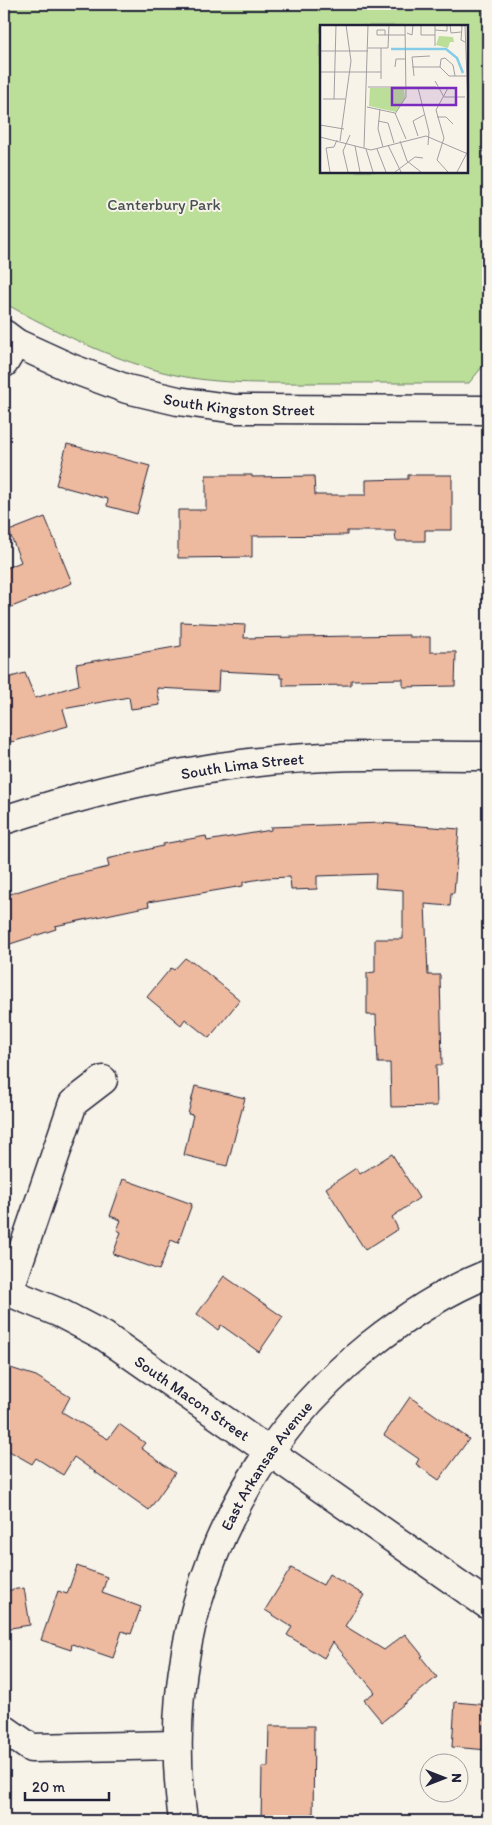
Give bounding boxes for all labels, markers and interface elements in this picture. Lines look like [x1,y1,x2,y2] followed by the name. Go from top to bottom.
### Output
[320,25,467,172] inset map
[107,195,221,214] park label: Canterbury Park
[162,388,315,419] street label: South Kingston Street
[179,749,304,783] street label: South Lima Street
[131,1351,253,1445] street label: South Macon Street
[216,1396,316,1533] street label: East Arkansas Avenue
[420,1752,470,1802] north arrow
[25,1770,109,1802] scale bar
[448,1773,465,1783] text: N
[32,1778,66,1796] text: 20 m

